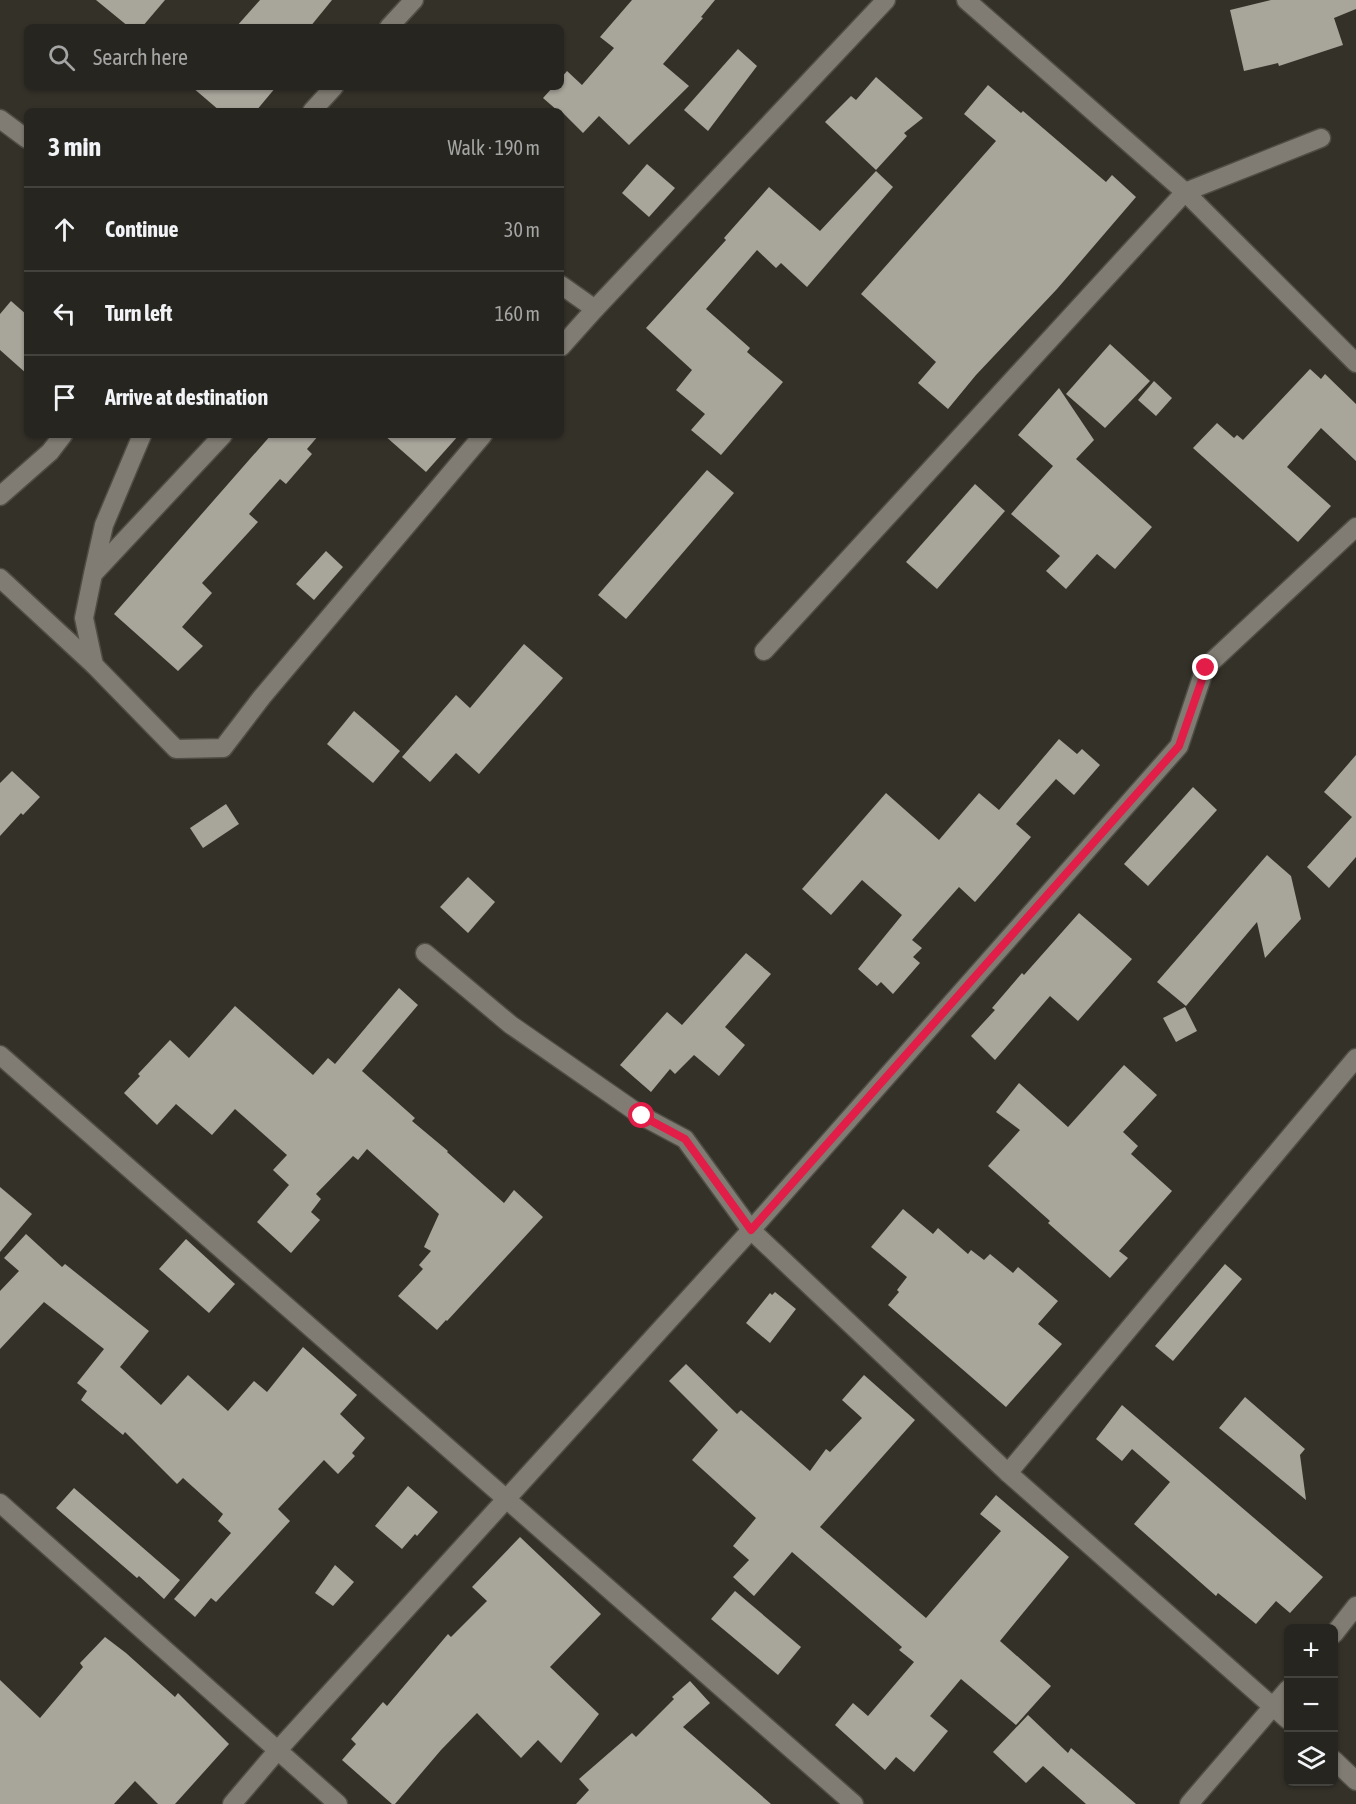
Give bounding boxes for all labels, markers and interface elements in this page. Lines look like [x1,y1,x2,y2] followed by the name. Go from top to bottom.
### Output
[24,24,564,90] search box
[45,41,78,74] icon: search
[93,44,188,70] text: Search here
[48,132,101,162] text: 3 min
[448,136,540,159] text: Walk · 190 m
[48,213,81,246] icon: ahead
[105,216,179,242] text: Continue
[504,218,540,241] text: 30 m
[48,297,81,330] icon: left
[105,300,172,326] text: Turn left
[495,302,540,325] text: 160 m
[48,381,81,414] icon: arrive
[105,384,268,410] text: Arrive at destination
[1192,654,1218,680] route end
[628,1102,654,1128] route start
[1284,1624,1338,1786] map controls
[1284,1624,1338,1678] button: +
[1284,1678,1338,1732] button: −
[1284,1732,1338,1786] button: layers

